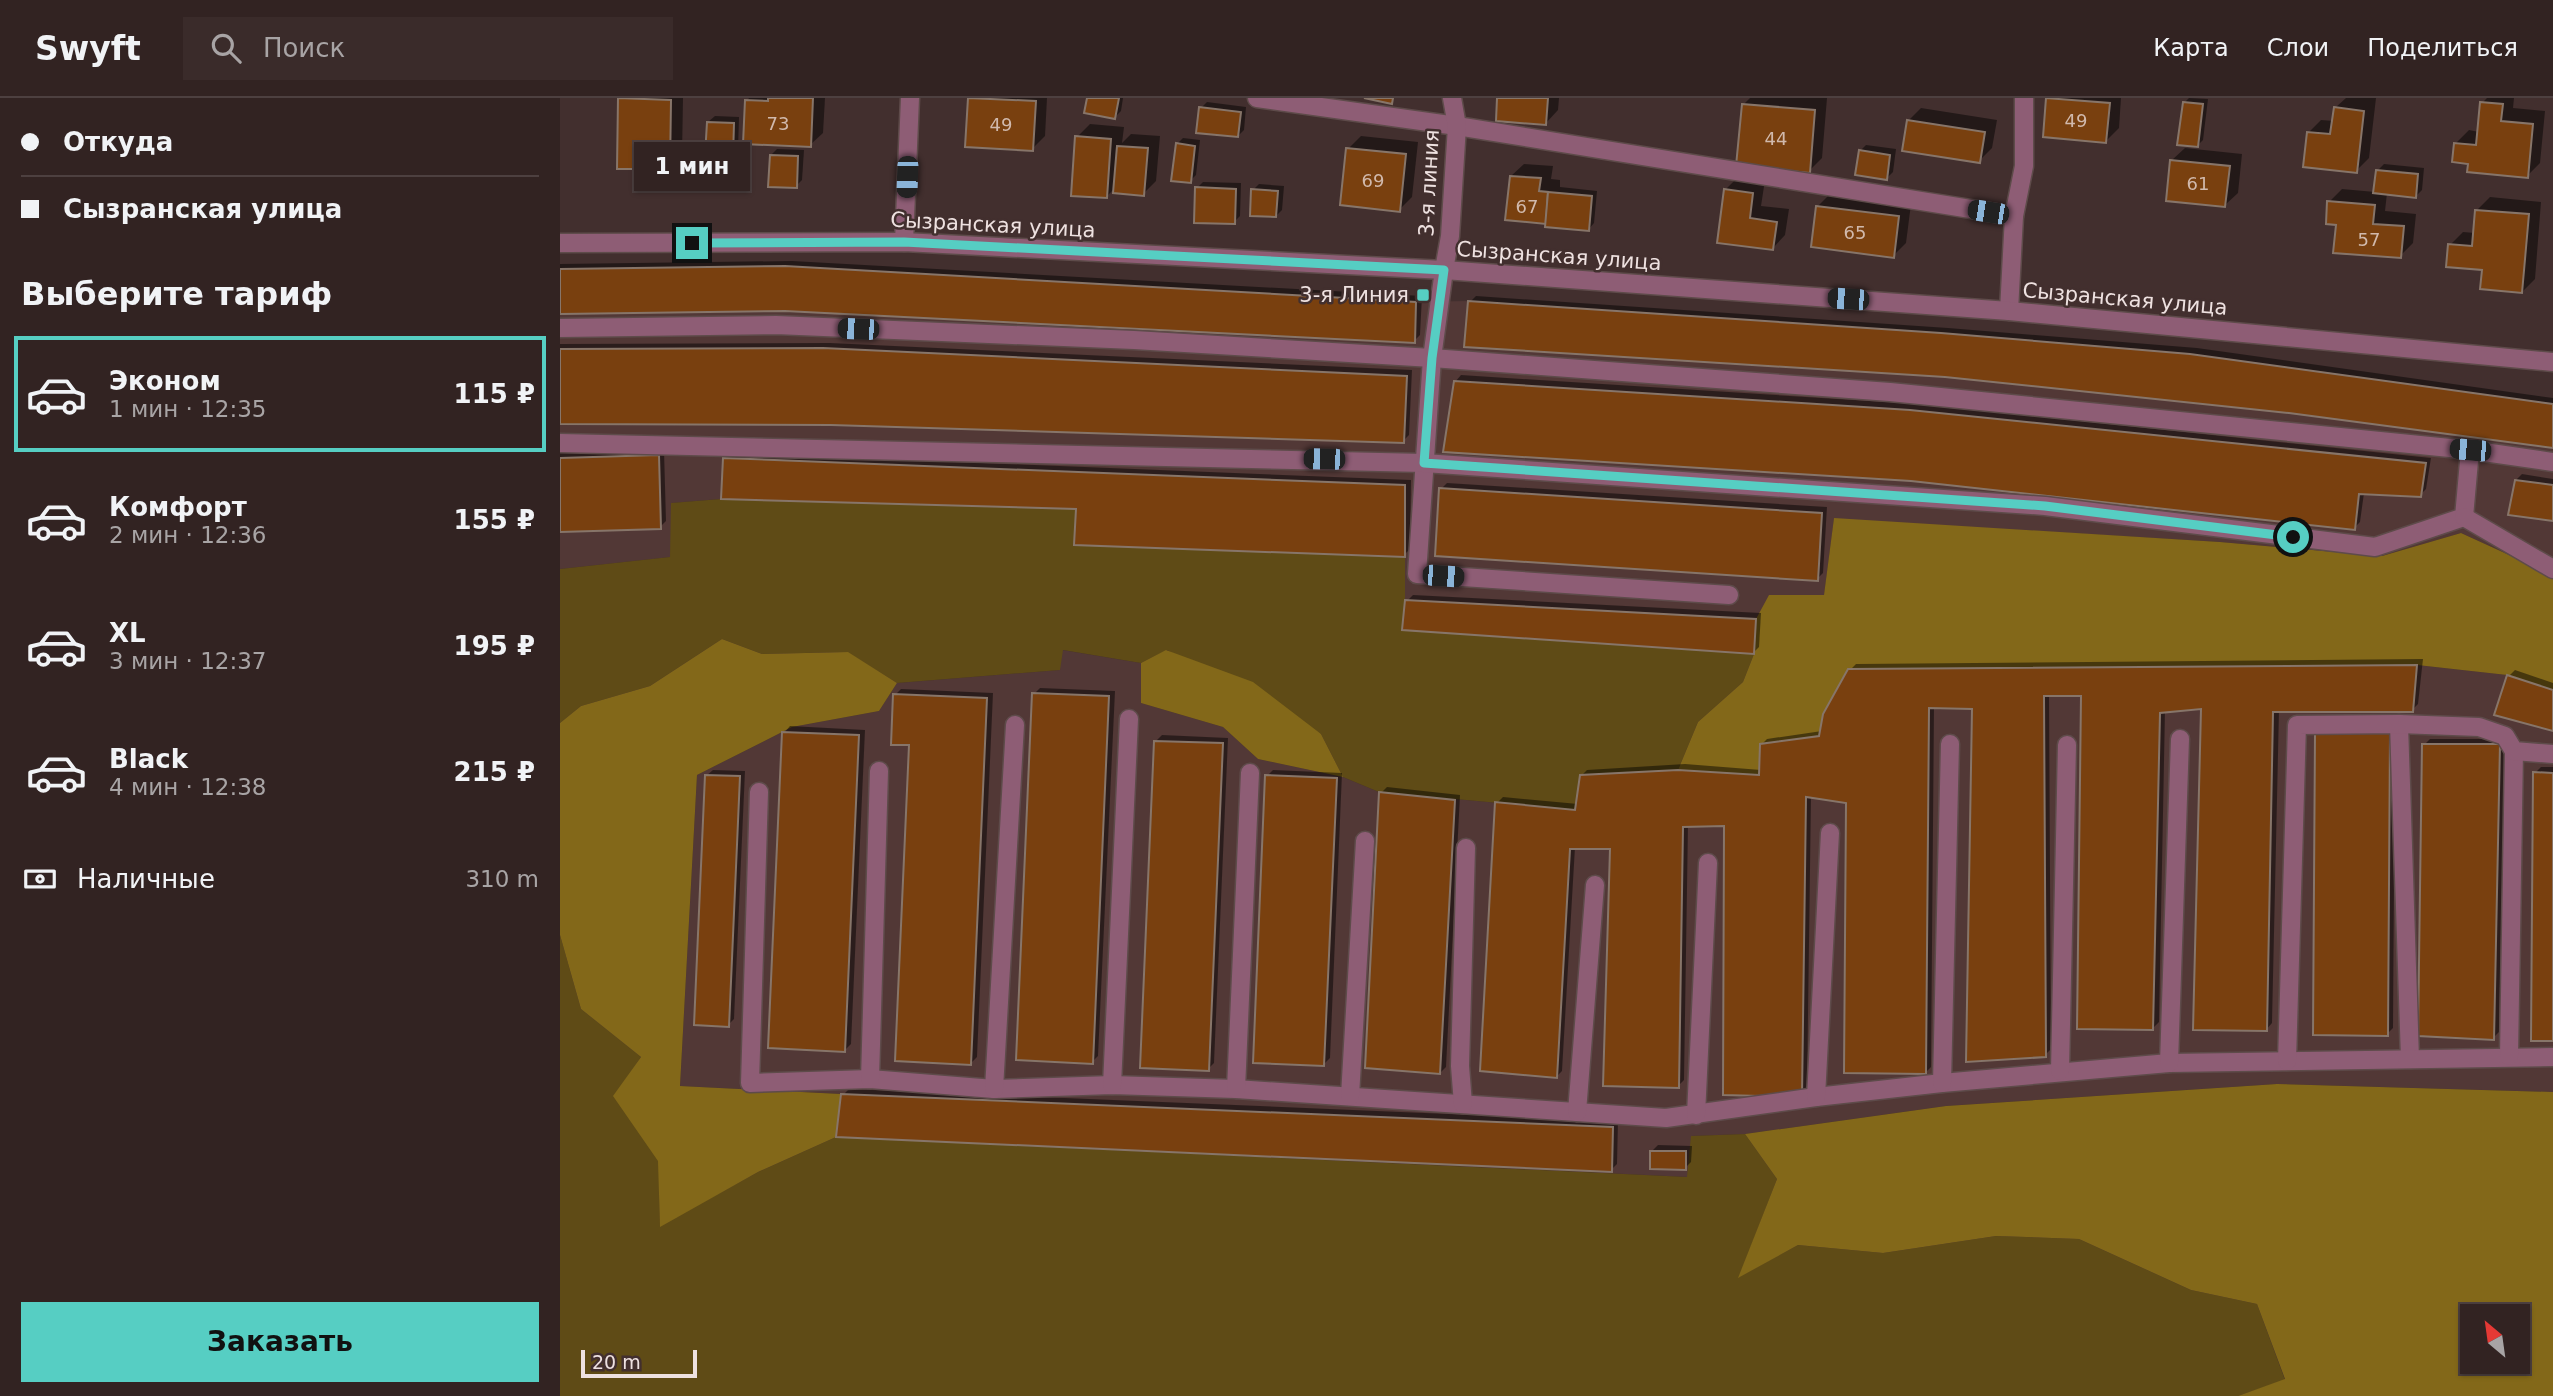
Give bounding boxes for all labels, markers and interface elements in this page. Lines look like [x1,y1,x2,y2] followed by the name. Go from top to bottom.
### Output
[183,17,673,80] search box
[35,29,141,68] text: Swyft
[207,29,245,67] icon: search
[263,33,345,63] text: Поиск
[2153,34,2229,62] text: Карта
[2267,34,2329,62] text: Слои
[2367,34,2518,62] text: Поделиться
[2065,110,2087,131] house number: 49
[767,113,789,134] house number: 73
[990,114,1012,135] house number: 49
[63,127,173,157] text: Откуда
[1765,128,1787,149] house number: 44
[1414,129,1444,237] street label: 3-я линия
[634,142,750,190] callout: 1 мин
[655,153,729,179] text: 1 мин
[896,156,919,198] car
[1362,170,1384,191] house number: 69
[2187,173,2209,194] house number: 61
[63,194,342,224] text: Сызранская улица
[1516,196,1538,217] house number: 67
[1966,198,2011,226] car
[890,208,1096,242] street label: Сызранская улица
[1844,222,1866,243] house number: 65
[676,227,708,259] route end
[2358,229,2380,250] house number: 57
[1456,237,1662,275] street label: Сызранская улица
[21,275,332,313] text: Выберите тариф
[2022,278,2228,320] street label: Сызранская улица
[1299,283,1409,307] place label: 3-я Линия
[1415,287,1431,303] marker: 3-я Линия
[1827,287,1870,311] car
[837,318,880,340] car
[25,363,88,426] icon: car
[109,366,221,396] text: Эконом
[454,379,535,409] text: 115 ₽
[109,396,267,422] text: 1 мин · 12:35
[2449,438,2492,462] car
[1303,448,1346,470] car
[25,489,88,552] icon: car
[109,492,247,522] text: Комфорт
[454,505,535,535] text: 155 ₽
[2277,521,2309,553] route start
[109,522,267,548] text: 2 мин · 12:36
[1422,564,1465,588] car
[25,615,88,678] icon: car
[109,618,146,648] text: XL
[454,631,535,661] text: 195 ₽
[109,648,267,674] text: 3 мин · 12:37
[25,741,88,804] icon: car
[109,744,188,774] text: Black
[454,757,535,787] text: 215 ₽
[109,774,267,800] text: 4 мин · 12:38
[21,860,59,898] icon: cash
[77,864,215,894] text: Наличные
[465,866,539,892] text: 310 m
[21,1302,539,1382] button: Заказать
[2460,1304,2530,1374] north arrow
[2460,1304,2530,1374] map controls
[581,1347,696,1379] scale bar
[592,1351,641,1373] text: 20 m

